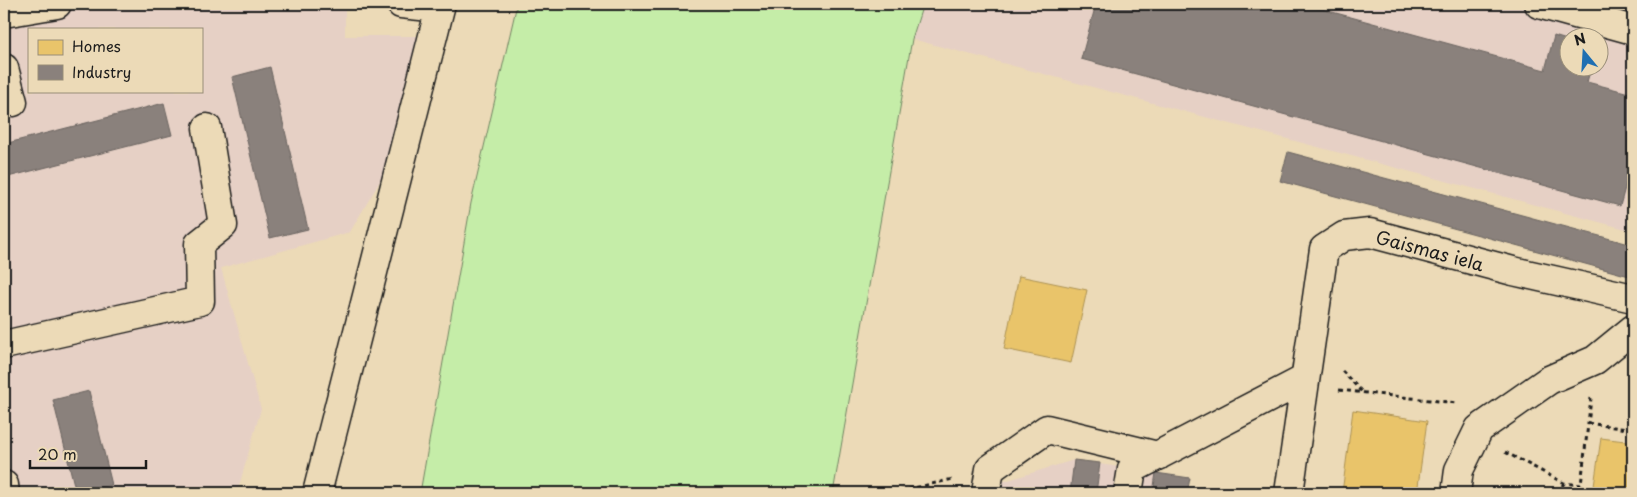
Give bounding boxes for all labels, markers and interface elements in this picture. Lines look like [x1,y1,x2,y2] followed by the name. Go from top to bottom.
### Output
[1571,27,1588,51] text: N
[28,28,202,92] legend
[1560,28,1610,78] north arrow
[72,34,121,57] text: Homes
[72,60,131,83] text: Industry
[1373,223,1488,278] street label: Gaismas iela
[30,437,146,469] scale bar
[38,442,77,465] text: 20 m

